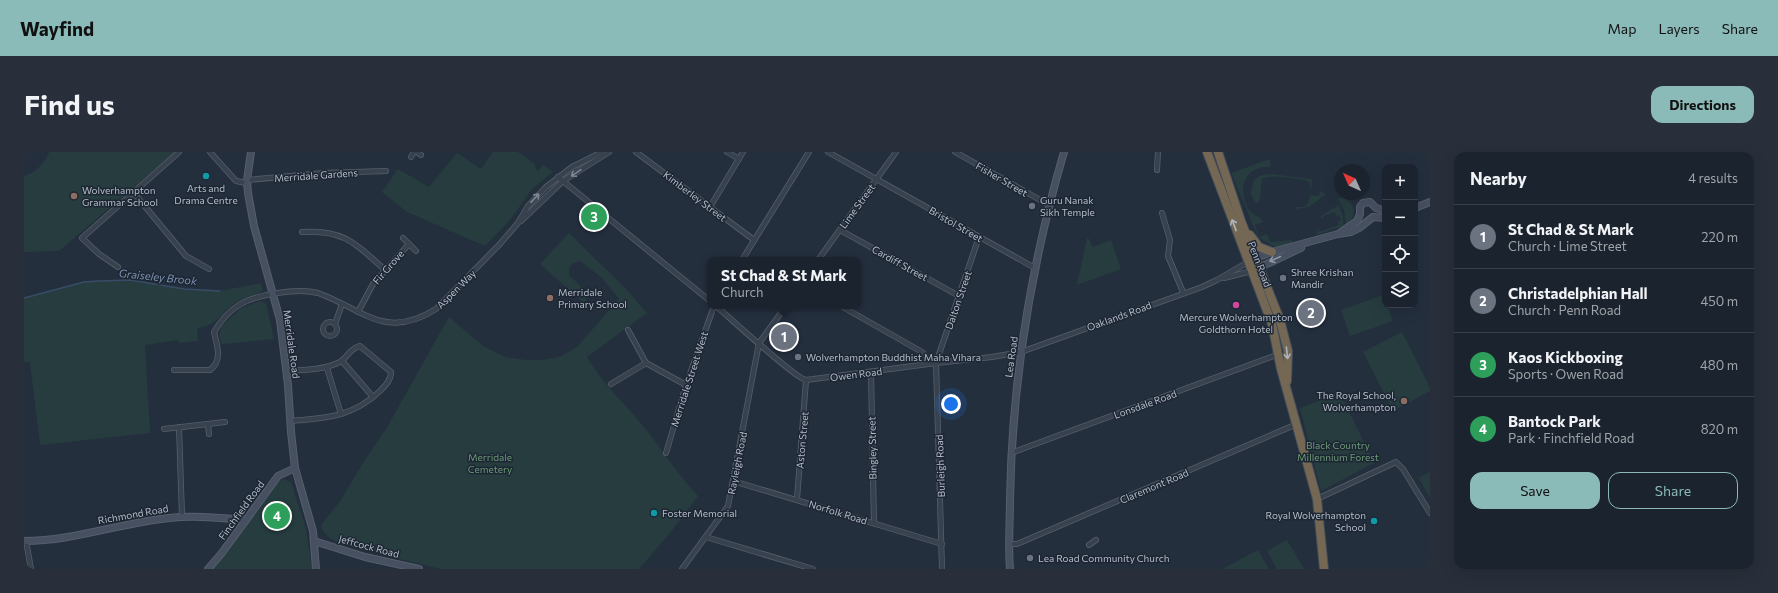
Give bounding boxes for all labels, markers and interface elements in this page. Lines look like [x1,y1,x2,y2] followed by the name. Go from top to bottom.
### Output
[20,17,94,40] text: Wayfind
[1608,20,1636,37] text: Map
[1658,20,1700,37] text: Layers
[1722,20,1758,37] text: Share
[1651,86,1754,123] button: Directions
[24,87,115,121] text: Find us
[974,159,1030,199] street label: Fisher Street
[1334,164,1370,200] north arrow
[1382,164,1418,308] map controls
[1382,164,1418,200] button: +
[274,166,359,184] street label: Merridale Gardens
[661,168,729,224] street label: Kimberley Street
[1470,168,1527,189] text: Nearby
[570,169,581,177] one-way arrow
[1688,170,1738,186] text: 4 results
[201,171,211,181] marker: Arts and Drama Centre
[837,181,877,231] street label: Lime Street
[174,182,238,206] place label: Arts and Drama Centre
[82,184,158,208] place label: Wolverhampton Grammar School
[69,191,79,201] marker: Wolverhampton Grammar School
[530,193,540,203] one-way arrow
[1040,194,1095,218] place label: Guru Nanak Sikh Temple
[1382,200,1418,236] button: −
[1027,201,1037,211] marker: Guru Nanak Sikh Temple
[581,202,607,232] pin: 3
[927,204,985,244] street label: Bristol Street
[1230,220,1238,232] one-way arrow
[1508,220,1634,238] text: St Chad & St Mark
[1480,229,1486,245] text: 1
[1701,229,1738,245] text: 220 m
[1382,236,1418,272] button: locate
[1508,238,1627,254] text: Church · Lime Street
[1246,239,1274,289] street label: Penn Road
[870,243,930,283] street label: Cardiff Street
[370,247,406,287] street label: Fir Grove
[1269,256,1281,264] one-way arrow
[707,257,861,309] popup
[118,266,199,287] water label: Graiseley Brook
[721,266,847,284] text: St Chad & St Mark
[1291,266,1353,290] place label: Shree Krishan Mandir
[434,267,478,311] street label: Aspen Way
[942,269,974,331] street label: Dalton Street
[1382,272,1418,308] button: layers
[1278,273,1288,283] marker: Shree Krishan Mandir
[721,284,764,300] text: Church
[1508,284,1648,302] text: Christadelphian Hall
[558,286,627,310] place label: Merridale Primary School
[545,293,555,303] marker: Merridale Primary School
[1479,293,1487,309] text: 2
[1700,293,1738,309] text: 450 m
[1298,298,1324,328] pin: 2
[1085,299,1153,333] street label: Oaklands Road
[1231,300,1241,310] marker: Mercure Wolverhampton Goldthorn Hotel
[1508,302,1621,318] text: Church · Penn Road
[281,309,303,379] street label: Merridale Road
[1179,311,1293,335] place label: Mercure Wolverhampton Goldthorn Hotel
[771,322,797,352] pin: 1
[668,330,710,428] street label: Merridale Street West
[1002,335,1020,378] street label: Lea Road
[1283,346,1291,359] one-way arrow
[1508,348,1623,366] text: Kaos Kickboxing
[806,351,981,363] place label: Wolverhampton Buddhist Maha Vihara
[793,352,803,362] marker: Wolverhampton Buddhist Maha Vihara
[1479,357,1487,373] text: 3
[1700,357,1738,373] text: 480 m
[829,365,883,383] street label: Owen Road
[1508,366,1624,382] text: Sports · Owen Road
[1112,387,1178,421] street label: Lonsdale Road
[1316,389,1396,413] place label: The Royal School, Wolverhampton
[941,394,961,414] your location
[1399,396,1409,406] marker: The Royal School, Wolverhampton
[794,411,810,469] street label: Aston Street
[1508,412,1601,430] text: Bantock Park
[865,416,879,480] street label: Bingley Street
[1479,421,1487,437] text: 4
[1701,421,1738,437] text: 820 m
[725,430,749,495] street label: Rayleigh Road
[1508,430,1634,446] text: Park · Finchfield Road
[933,434,947,498] street label: Burleigh Road
[1297,439,1379,463] park label: Black Country Millennium Forest
[468,451,512,475] park label: Merridale Cemetery
[1118,466,1190,506] street label: Claremont Road
[1470,472,1600,509] button: Save
[1608,472,1738,509] button: Share
[216,478,267,542] street label: Finchfield Road
[807,497,869,527] street label: Norfolk Road
[264,501,290,531] pin: 4
[97,502,169,526] street label: Richmond Road
[662,507,737,519] place label: Foster Memorial
[649,508,659,518] marker: Foster Memorial
[1266,509,1366,533] place label: Royal Wolverhampton School
[1369,516,1379,526] marker: Royal Wolverhampton School
[337,532,401,560] street label: Jeffcock Road
[1038,552,1169,564] place label: Lea Road Community Church
[1025,553,1035,563] marker: Lea Road Community Church

